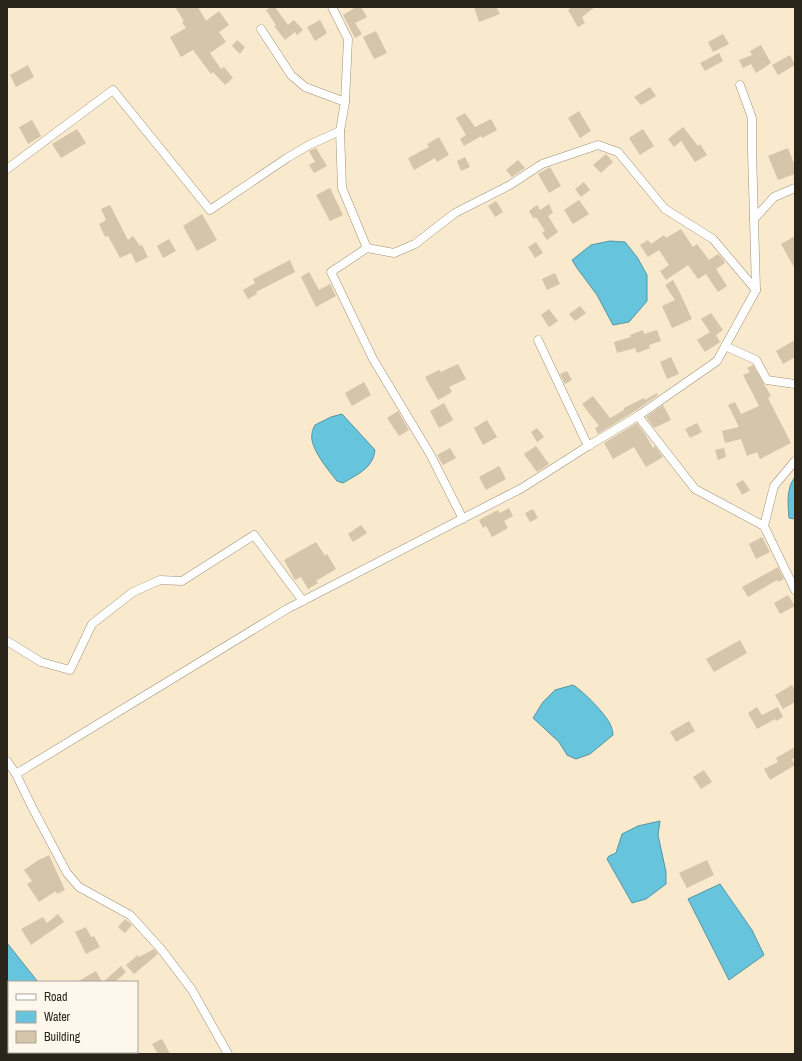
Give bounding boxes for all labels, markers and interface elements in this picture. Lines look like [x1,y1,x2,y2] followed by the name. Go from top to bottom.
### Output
[8,981,138,1053] legend
[44,989,68,1005] text: Road
[44,1009,71,1025] text: Water
[44,1029,81,1045] text: Building

